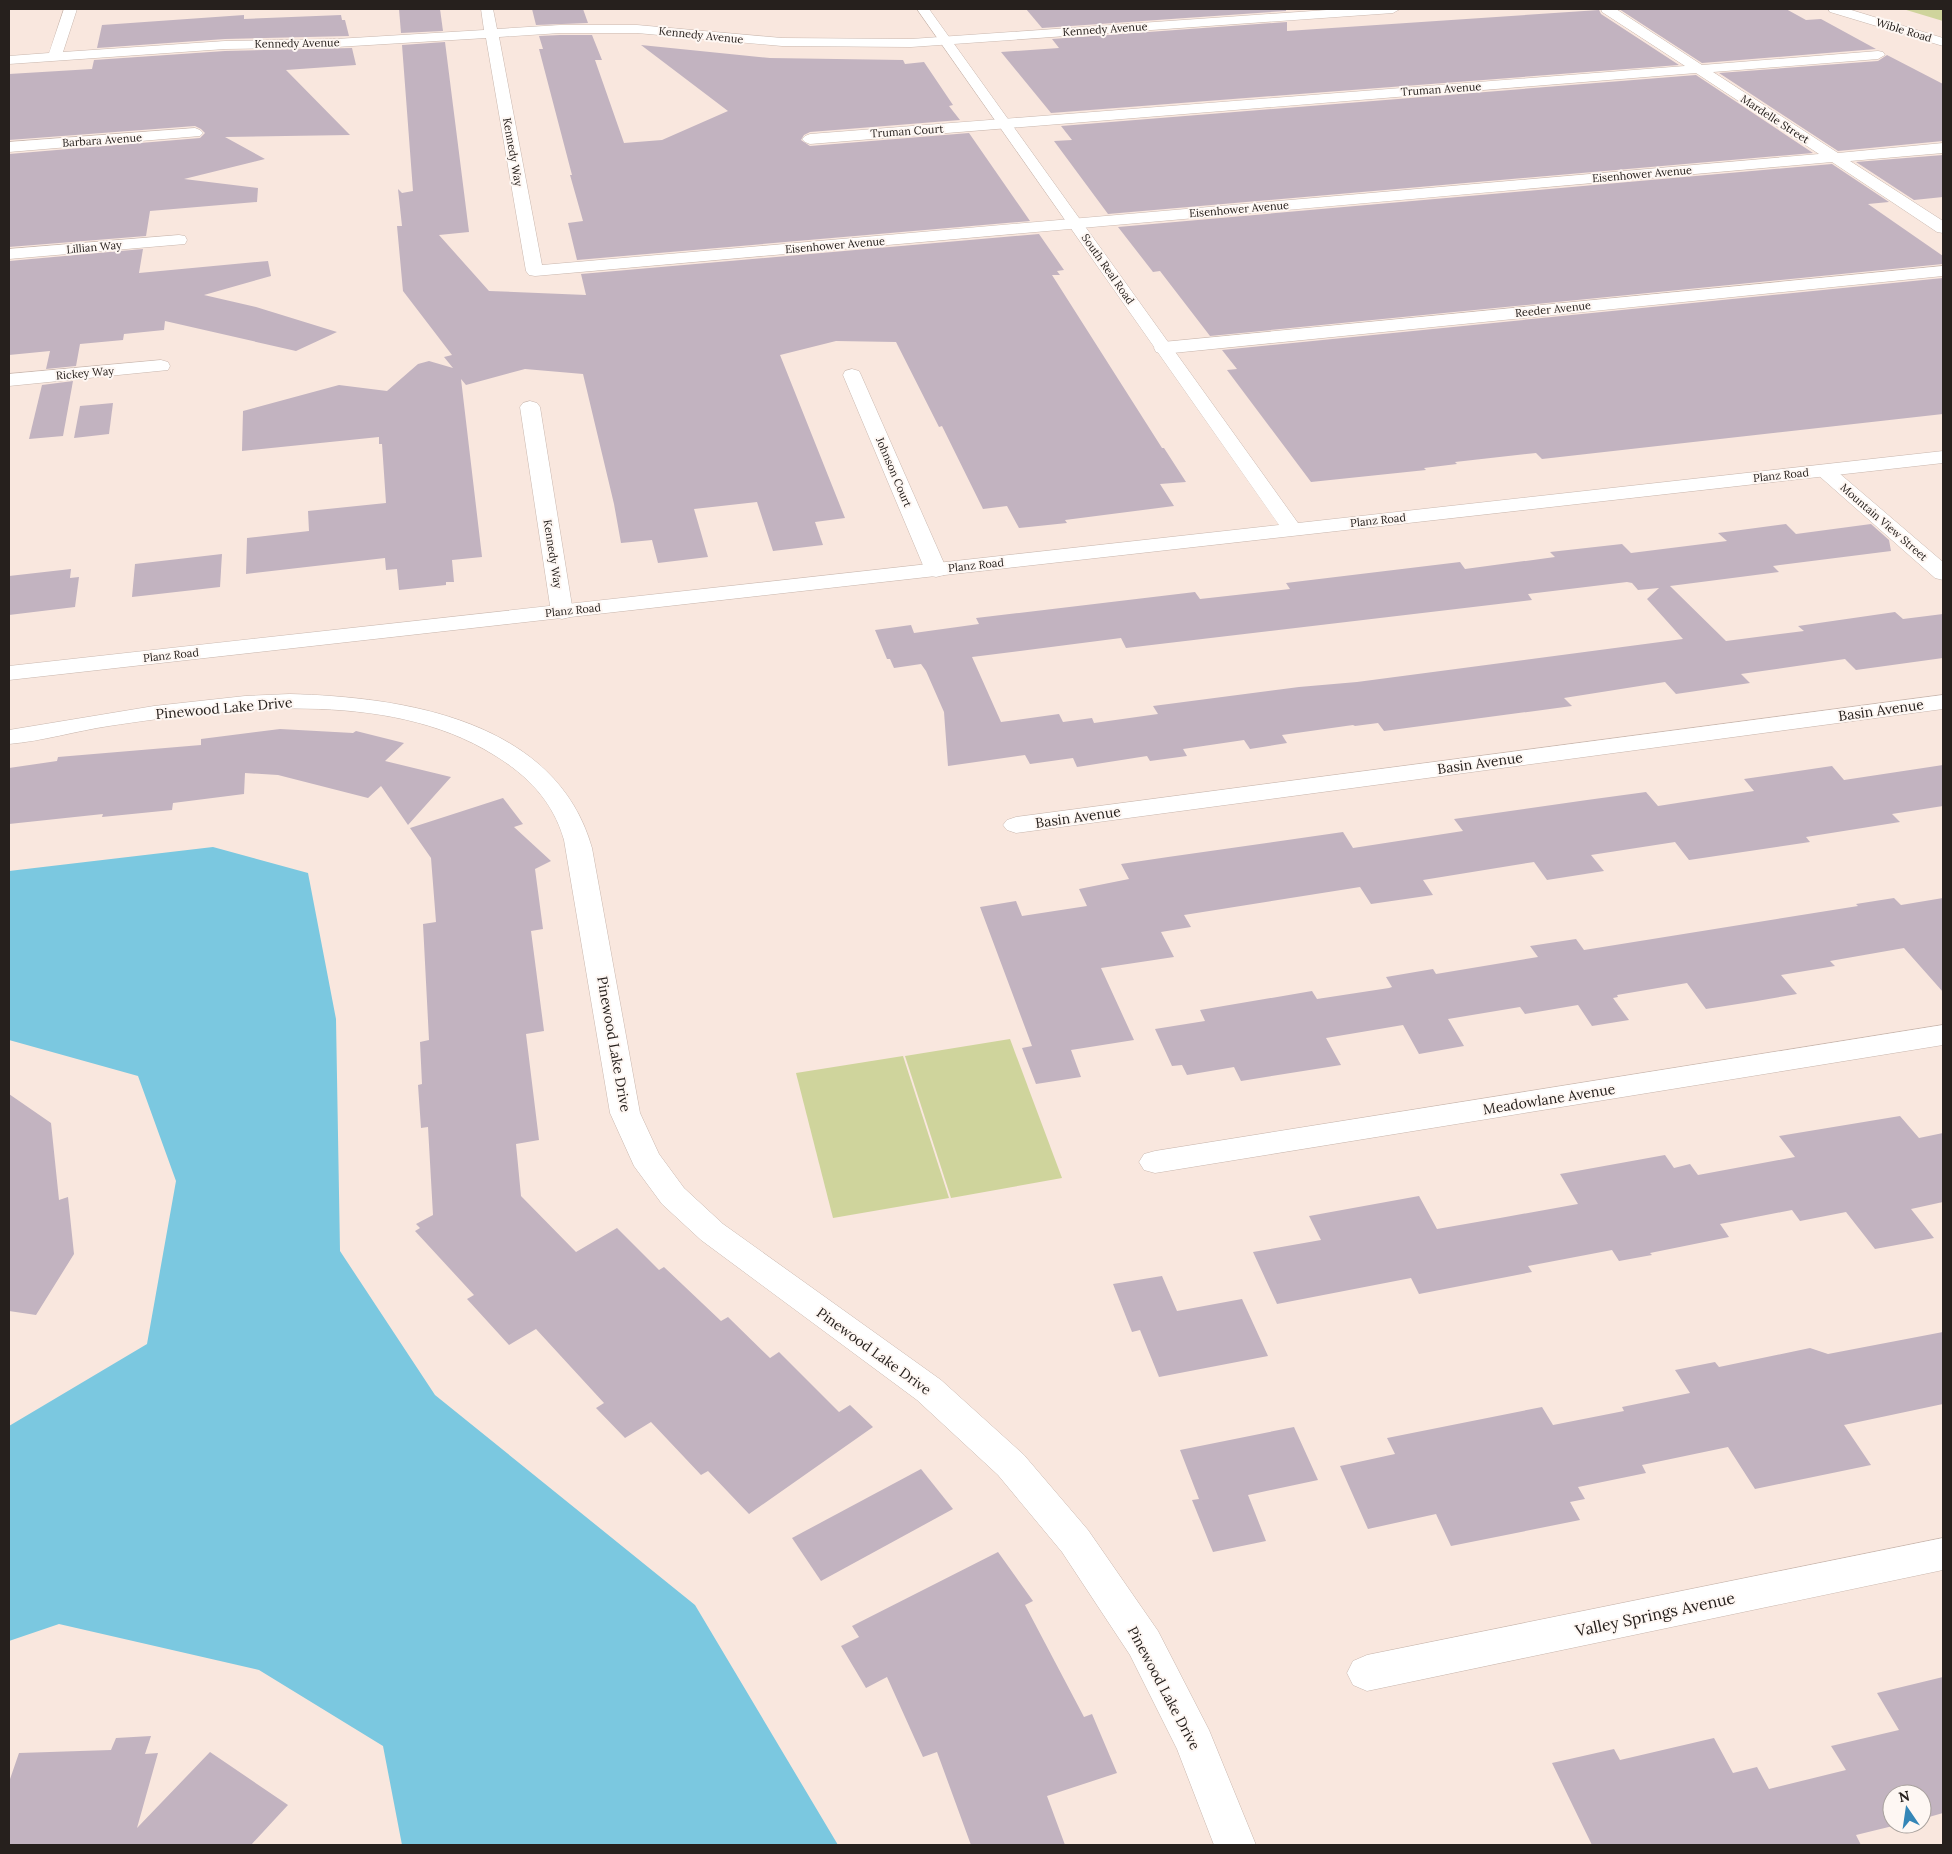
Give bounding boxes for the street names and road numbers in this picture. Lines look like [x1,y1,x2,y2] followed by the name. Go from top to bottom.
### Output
[1874,15,1934,45] street label: Wible Road
[1062,19,1148,39] street label: Kennedy Avenue
[658,24,744,46] street label: Kennedy Avenue
[254,35,340,51] street label: Kennedy Avenue
[1400,79,1482,99] street label: Truman Avenue
[1738,92,1813,147] street label: Mardelle Street
[500,116,526,188] street label: Kennedy Way
[870,121,945,141] street label: Truman Court
[62,130,142,150] street label: Barbara Avenue
[1591,163,1693,185] street label: Eisenhower Avenue
[1188,198,1290,220] street label: Eisenhower Avenue
[1079,231,1138,307] street label: South Real Road
[784,234,886,256] street label: Eisenhower Avenue
[66,238,123,256] street label: Lillian Way
[1514,298,1592,320] street label: Reeder Avenue
[55,363,115,383] street label: Rickey Way
[873,434,915,510] street label: Johnson Court
[1752,465,1810,485] street label: Planz Road
[1837,480,1931,564] street label: Mountain View Street
[1349,510,1407,530] street label: Planz Road
[541,518,565,590] street label: Kennedy Way
[947,555,1005,575] street label: Planz Road
[544,600,602,620] street label: Planz Road
[142,645,200,665] street label: Planz Road
[155,693,294,723] street label: Pinewood Lake Drive
[1837,695,1925,725] street label: Basin Avenue
[1436,748,1524,778] street label: Basin Avenue
[1034,802,1122,832] street label: Basin Avenue
[593,975,635,1114] street label: Pinewood Lake Drive
[1482,1080,1617,1118] street label: Meadowlane Avenue
[813,1303,935,1399] street label: Pinewood Lake Drive
[1572,1587,1737,1641] street label: Valley Springs Avenue
[1124,1623,1204,1753] street label: Pinewood Lake Drive

